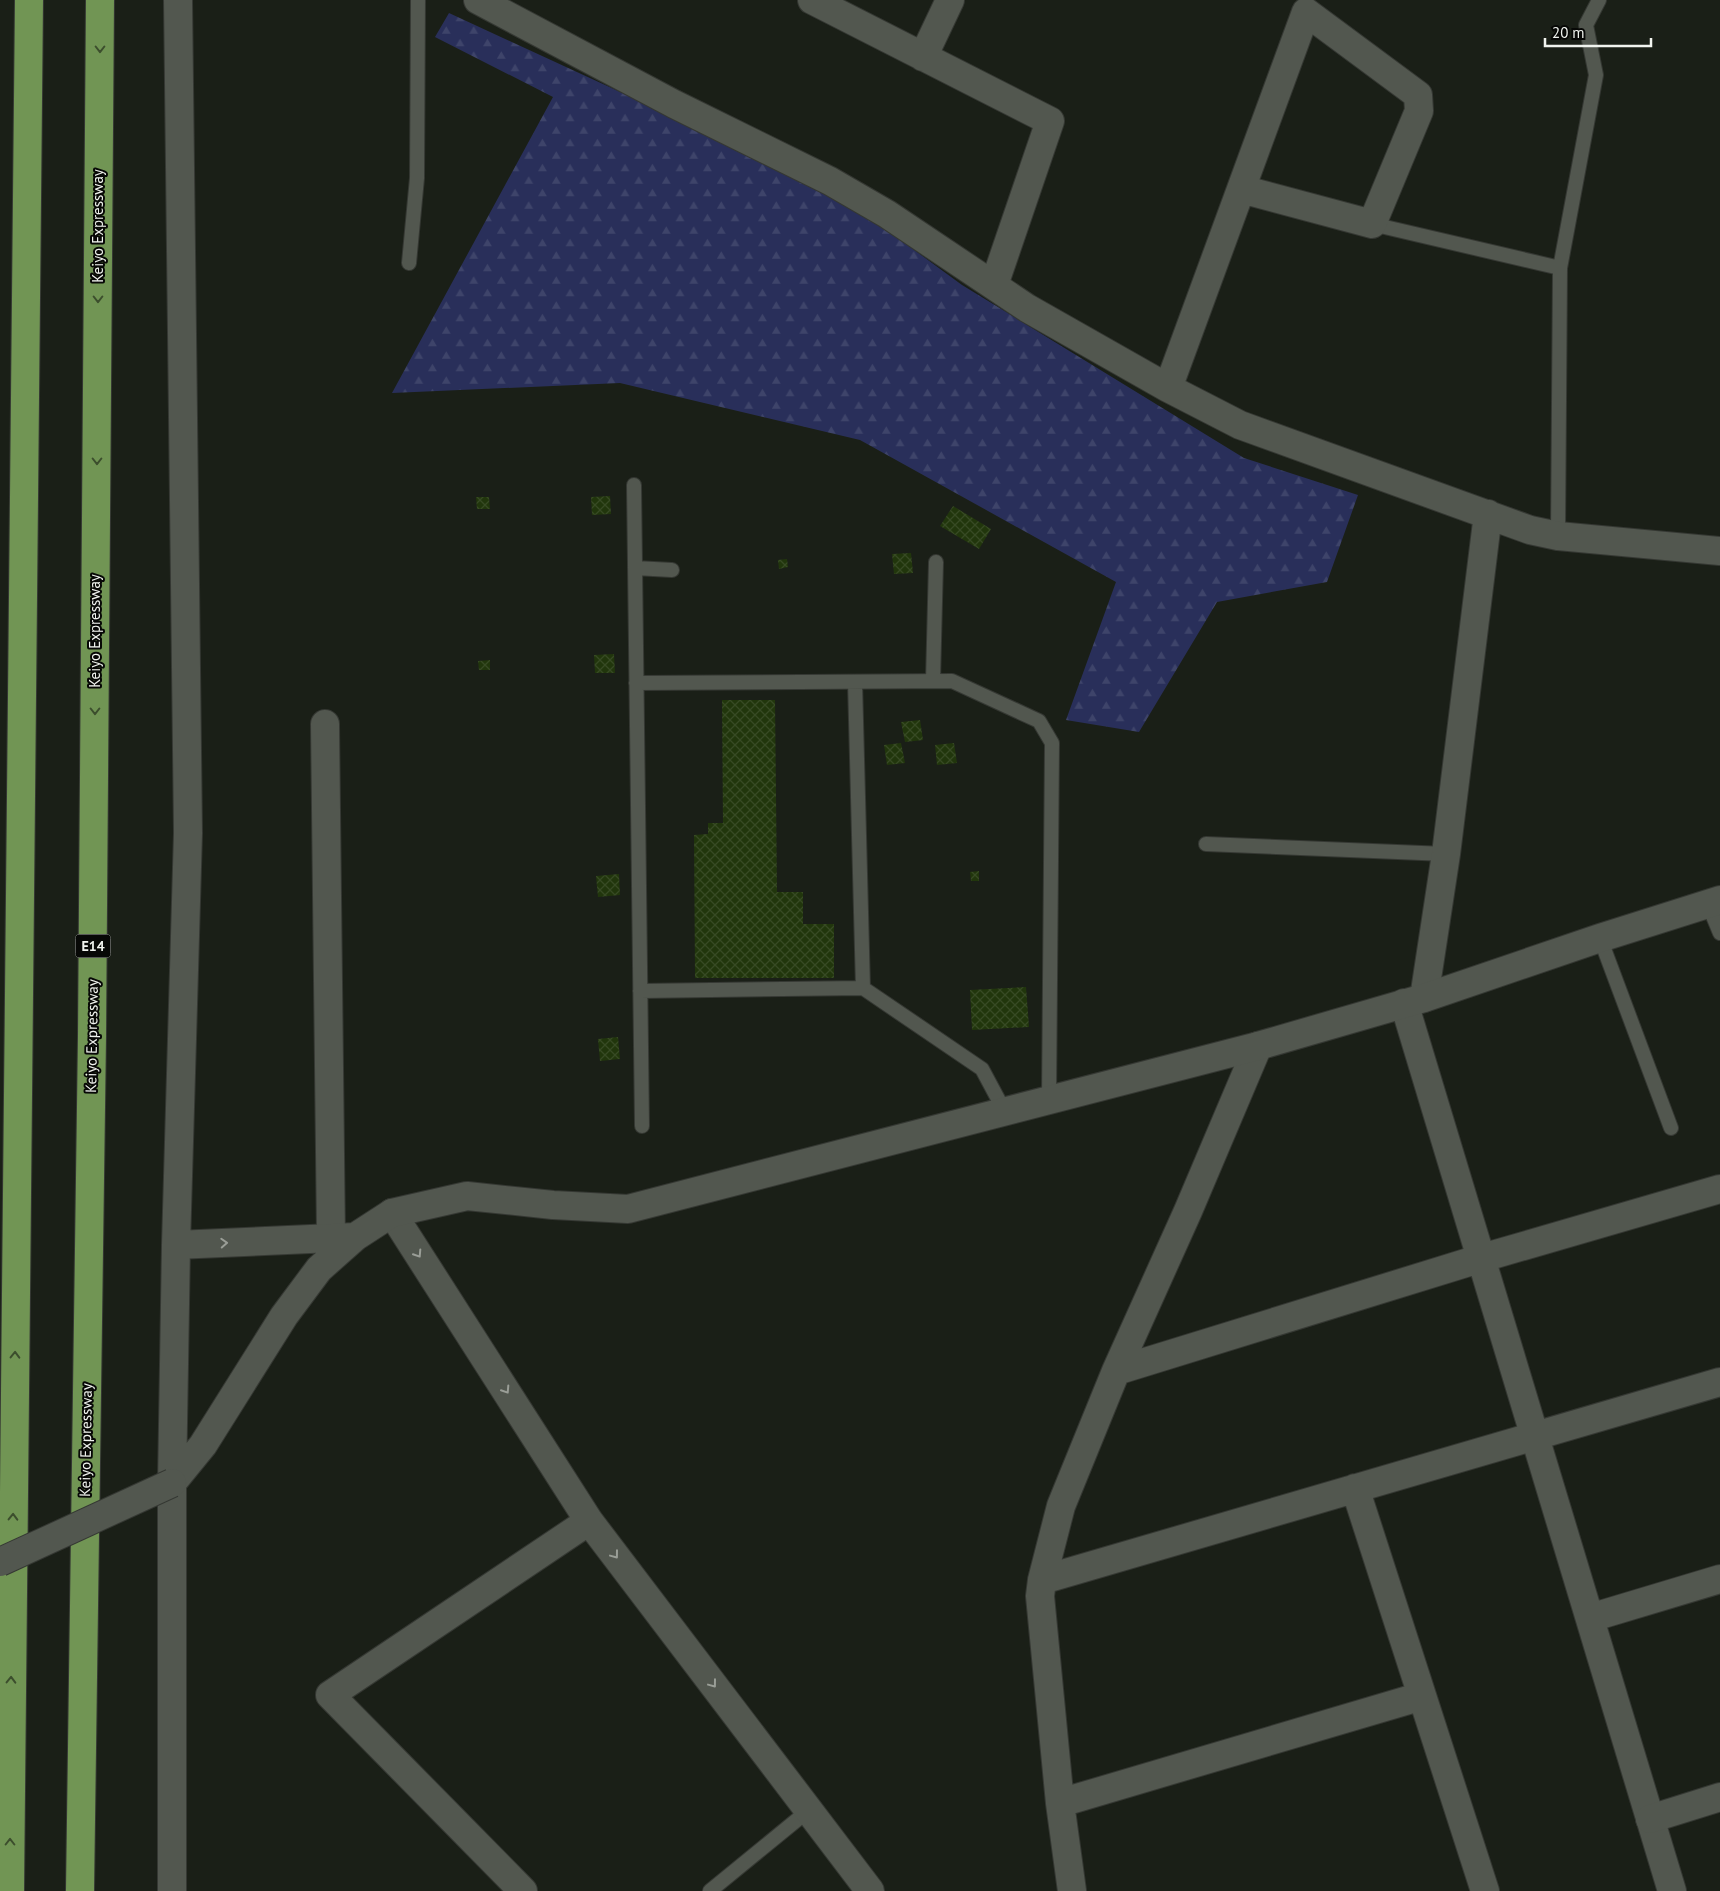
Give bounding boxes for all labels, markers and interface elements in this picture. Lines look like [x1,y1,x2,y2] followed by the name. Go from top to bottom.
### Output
[1545,15,1651,47] scale bar
[1552,23,1585,42] text: 20 m
[95,45,105,53] one-way arrow
[88,169,107,283] street label: Keiyo Expressway
[93,295,103,303] one-way arrow
[91,457,102,465] one-way arrow
[85,574,104,688] street label: Keiyo Expressway
[90,708,100,715] one-way arrow
[76,934,110,958] road number: E14
[81,979,102,1093] street label: Keiyo Expressway
[221,1237,229,1248] one-way arrow
[412,1248,421,1257] one-way arrow
[10,1351,20,1358] one-way arrow
[75,1383,96,1497] street label: Keiyo Expressway
[499,1385,509,1394] one-way arrow
[8,1513,18,1521] one-way arrow
[609,1549,618,1559] one-way arrow
[6,1676,17,1684] one-way arrow
[707,1678,716,1688] one-way arrow
[5,1838,15,1846] one-way arrow

